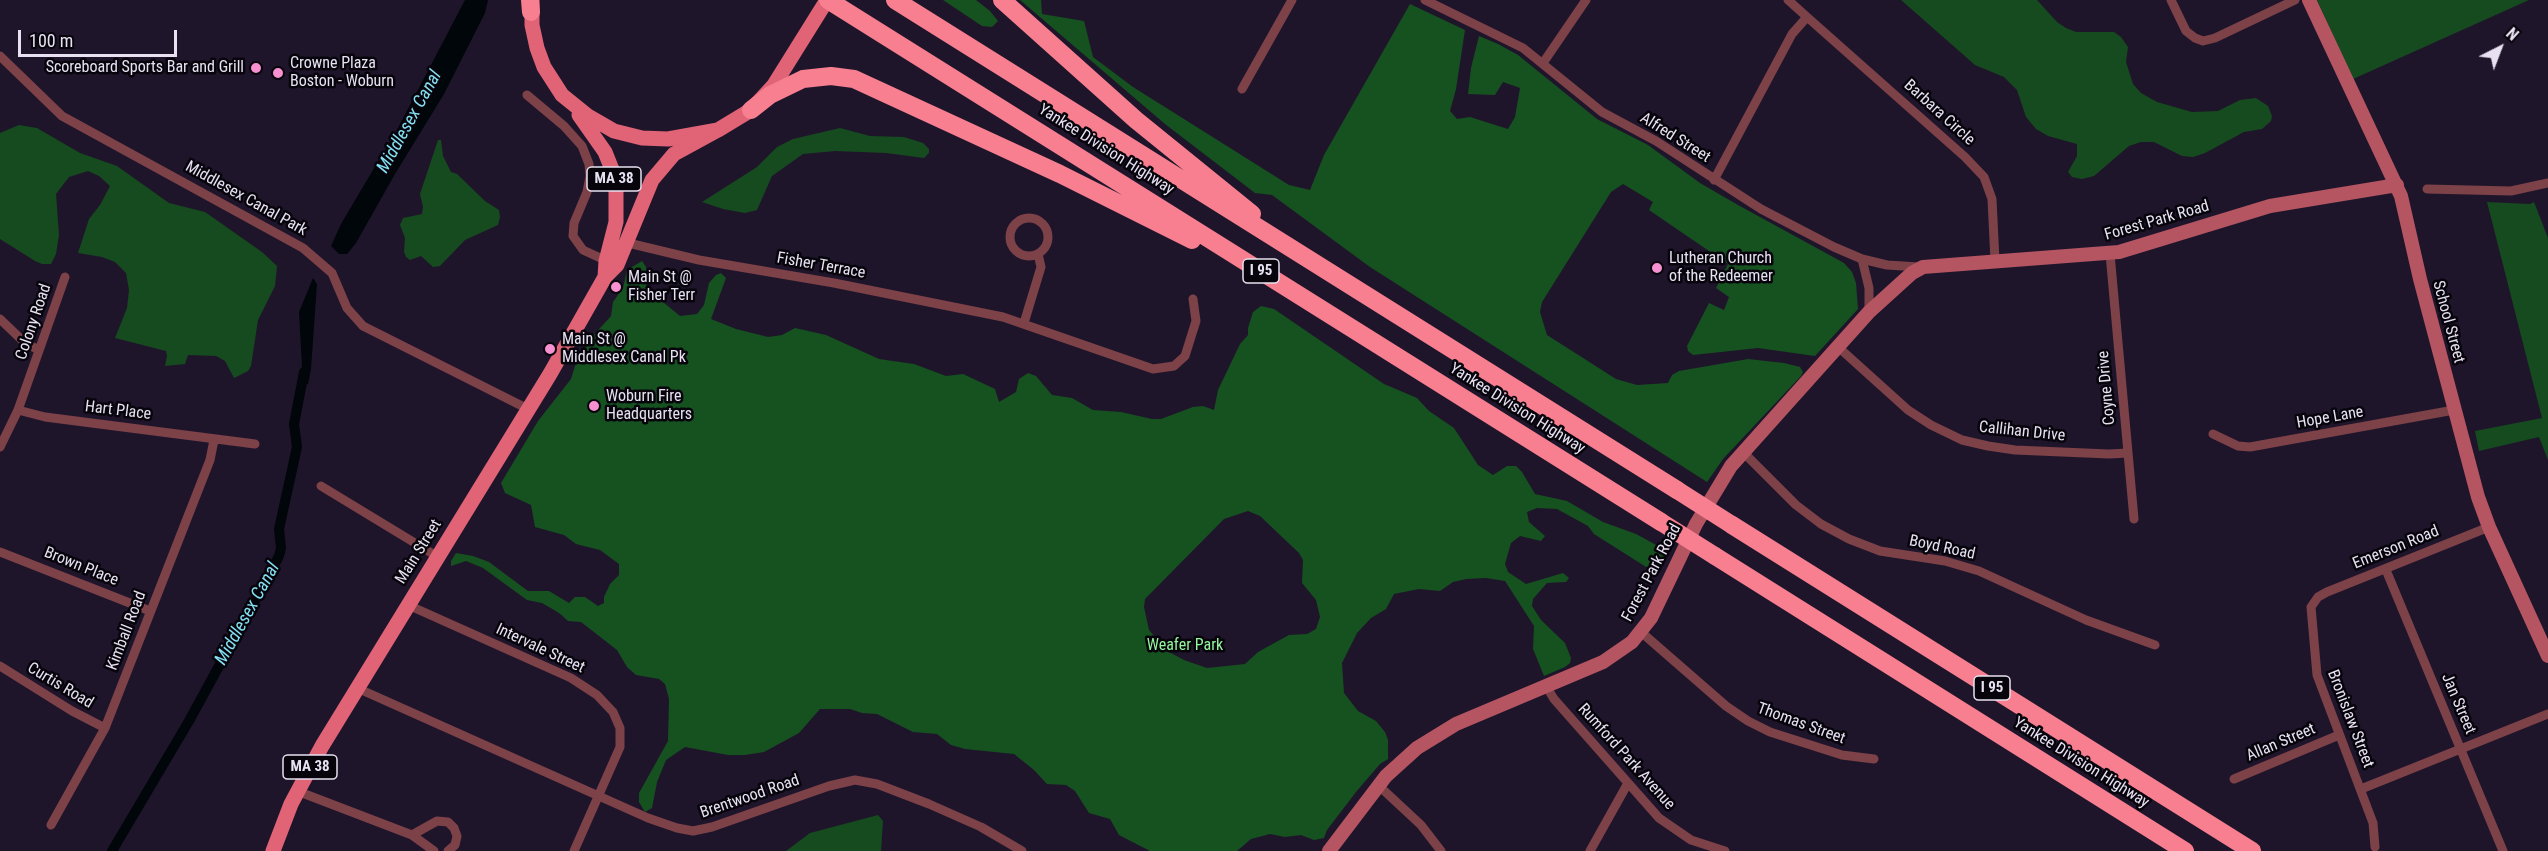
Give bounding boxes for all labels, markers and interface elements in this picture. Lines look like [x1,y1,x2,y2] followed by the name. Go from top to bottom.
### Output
[21,18,180,56] scale bar
[2470,18,2530,78] north arrow
[2502,24,2522,45] text: N
[29,30,73,51] text: 100 m
[290,54,394,92] place label: Crowne Plaza Boston - Woburn
[46,58,244,78] place label: Scoreboard Sports Bar and Grill
[249,61,263,75] marker: Scoreboard Sports Bar and Grill
[271,66,285,80] marker: Crowne Plaza Boston - Woburn
[373,67,447,177] water label: Middlesex Canal
[1900,76,1978,150] street label: Barbara Circle
[1035,100,1177,200] street label: Yankee Division Highway
[1636,109,1714,167] street label: Alfred Street
[182,158,310,240] street label: Middlesex Canal Park
[587,167,641,191] road number: MA 38
[2103,197,2211,245] street label: Forest Park Road
[775,249,867,283] street label: Fisher Terrace
[1669,249,1773,287] place label: Lutheran Church of the Redeemer
[1243,259,1279,283] road number: I 95
[1650,261,1664,275] marker: Lutheran Church of the Redeemer
[628,268,695,306] place label: Main St @ Fisher Terr
[2428,279,2468,365] street label: School Street
[609,280,623,294] marker: Main St @ Fisher Terr
[12,282,56,362] street label: Colony Road
[562,330,686,368] place label: Main St @ Middlesex Canal Pk
[543,342,557,356] marker: Main St @ Middlesex Canal Pk
[2094,350,2120,426] street label: Coyne Drive
[1446,359,1588,459] street label: Yankee Division Highway
[606,387,692,425] place label: Woburn Fire Headquarters
[84,397,152,425] street label: Hart Place
[587,399,601,413] marker: Woburn Fire Headquarters
[2295,403,2365,433] street label: Hope Lane
[1978,418,2066,446] street label: Callihan Drive
[392,516,446,588] street label: Main Street
[1618,521,1686,625] street label: Forest Park Road
[2350,522,2442,574] street label: Emerson Road
[1907,532,1977,564] street label: Boyd Road
[41,543,121,591] street label: Brown Place
[211,559,285,669] water label: Middlesex Canal
[103,589,151,673] street label: Kimball Road
[493,620,587,678] street label: Intervale Street
[1147,636,1223,656] park label: Weafer Park
[24,659,96,713] street label: Curtis Road
[2323,667,2377,771] street label: Bronislaw Street
[2437,671,2479,737] street label: Jan Street
[1974,676,2010,700] road number: I 95
[1754,699,1848,749] street label: Thomas Street
[1573,700,1679,814] street label: Rumford Park Avenue
[2010,713,2152,813] street label: Yankee Division Highway
[2244,720,2318,766] street label: Allan Street
[283,755,337,779] road number: MA 38
[698,771,802,823] street label: Brentwood Road

